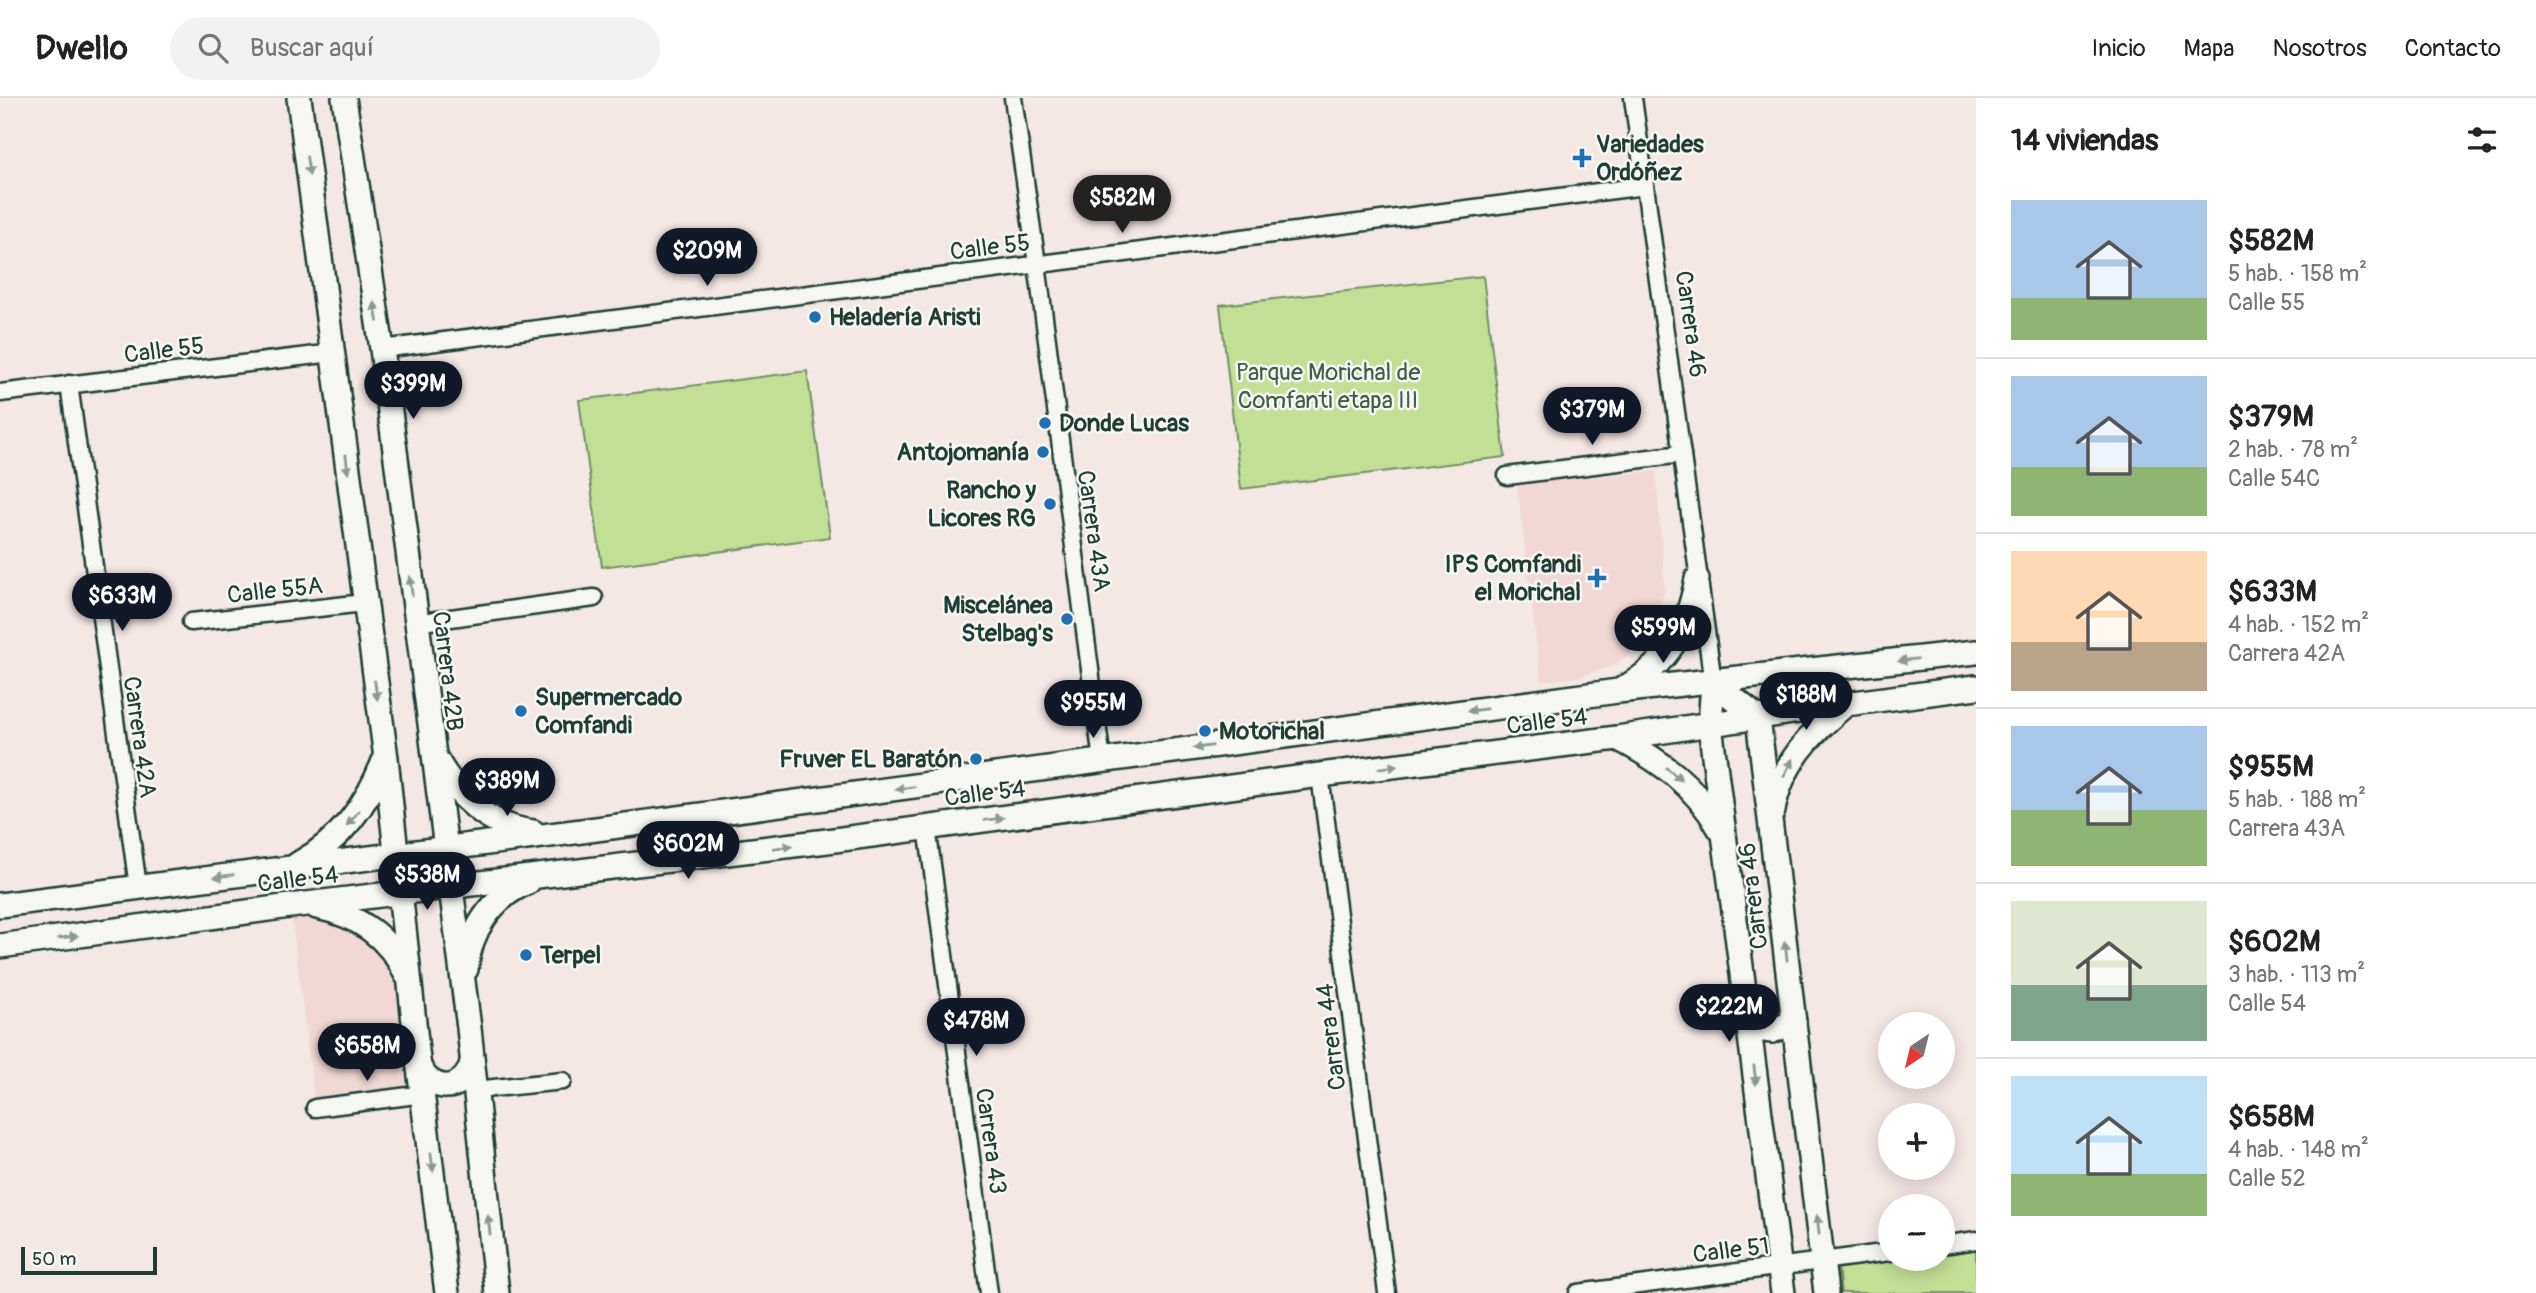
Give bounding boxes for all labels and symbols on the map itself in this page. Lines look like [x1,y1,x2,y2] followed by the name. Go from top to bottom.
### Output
[1596,130,1704,187] place label: Variedades Ordóñez
[1574,150,1590,166] marker: Variedades Ordóñez
[303,155,314,177] one-way arrow
[1073,176,1171,235] pin: $582M
[658,228,756,288] pin: $209M
[948,228,1032,267] street label: Calle 55
[1669,269,1712,379] street label: Carrera 46
[370,301,381,323] one-way arrow
[829,303,981,332] place label: Heladería Aristi
[807,309,823,325] marker: Heladería Aristi
[122,331,206,370] street label: Calle 55
[1236,358,1421,415] park label: Parque Morichal de Comfanti etapa III
[364,362,462,421] pin: $399M
[1543,388,1641,447] pin: $379M
[1059,409,1189,438] place label: Donde Lucas
[1037,415,1053,431] marker: Donde Lucas
[897,438,1029,467] place label: Antojomanía
[1035,444,1051,460] marker: Antojomanía
[341,453,352,475] one-way arrow
[1071,469,1116,594] street label: Carrera 43A
[927,476,1037,533] place label: Rancho y Licores RG
[1042,496,1058,512] marker: Rancho y Licores RG
[1445,550,1581,607] place label: IPS Comfandi el Morichal
[1587,568,1607,588] marker: IPS Comfandi el Morichal
[226,571,324,610] street label: Calle 55A
[73,574,171,633] pin: $633M
[405,575,416,597] one-way arrow
[943,591,1053,648] place label: Miscelánea Stelbag's
[1614,606,1712,665] pin: $599M
[426,610,469,733] street label: Carrera 42B
[1059,611,1075,627] marker: Miscelánea Stelbag's
[1897,654,1919,665] one-way arrow
[1757,672,1855,732] pin: $188M
[117,674,162,800] street label: Carrera 42A
[371,679,382,701] one-way arrow
[1044,680,1142,740] pin: $955M
[535,683,682,740] place label: Supermercado Comfandi
[1505,702,1589,741] street label: Calle 54
[513,703,529,719] marker: Supermercado Comfandi
[1466,705,1488,716] one-way arrow
[1219,717,1325,746] place label: Motorichal
[1197,723,1213,739] marker: Motorichal
[1192,742,1214,753] one-way arrow
[779,745,962,774] place label: Fruver EL Baratón
[968,751,984,767] marker: Fruver EL Baratón
[458,758,556,818] pin: $389M
[1783,758,1794,778] one-way arrow
[1377,761,1399,772] one-way arrow
[1665,767,1683,782] one-way arrow
[943,774,1027,813] street label: Calle 54
[894,782,916,793] one-way arrow
[346,809,361,826] one-way arrow
[984,813,1006,824] one-way arrow
[639,822,737,881] pin: $602M
[772,841,794,852] one-way arrow
[1733,841,1774,951] street label: Carrera 46
[378,852,476,912] pin: $538M
[256,860,340,899] street label: Calle 54
[213,871,235,882] one-way arrow
[57,931,79,942] one-way arrow
[1780,940,1791,962] one-way arrow
[539,941,601,970] place label: Terpel
[518,947,534,963] marker: Terpel
[1311,982,1352,1092] street label: Carrera 44
[1680,984,1778,1044] pin: $222M
[927,998,1025,1058] pin: $478M
[1878,1012,1955,1088] north arrow
[318,1024,416,1083] pin: $658M
[1750,1064,1761,1086] one-way arrow
[969,1086,1012,1196] street label: Carrera 43
[426,1151,437,1173] one-way arrow
[484,1214,495,1236] one-way arrow
[1812,1214,1823,1236] one-way arrow
[1691,1231,1771,1270] street label: Calle 51
[21,1244,158,1276] scale bar

